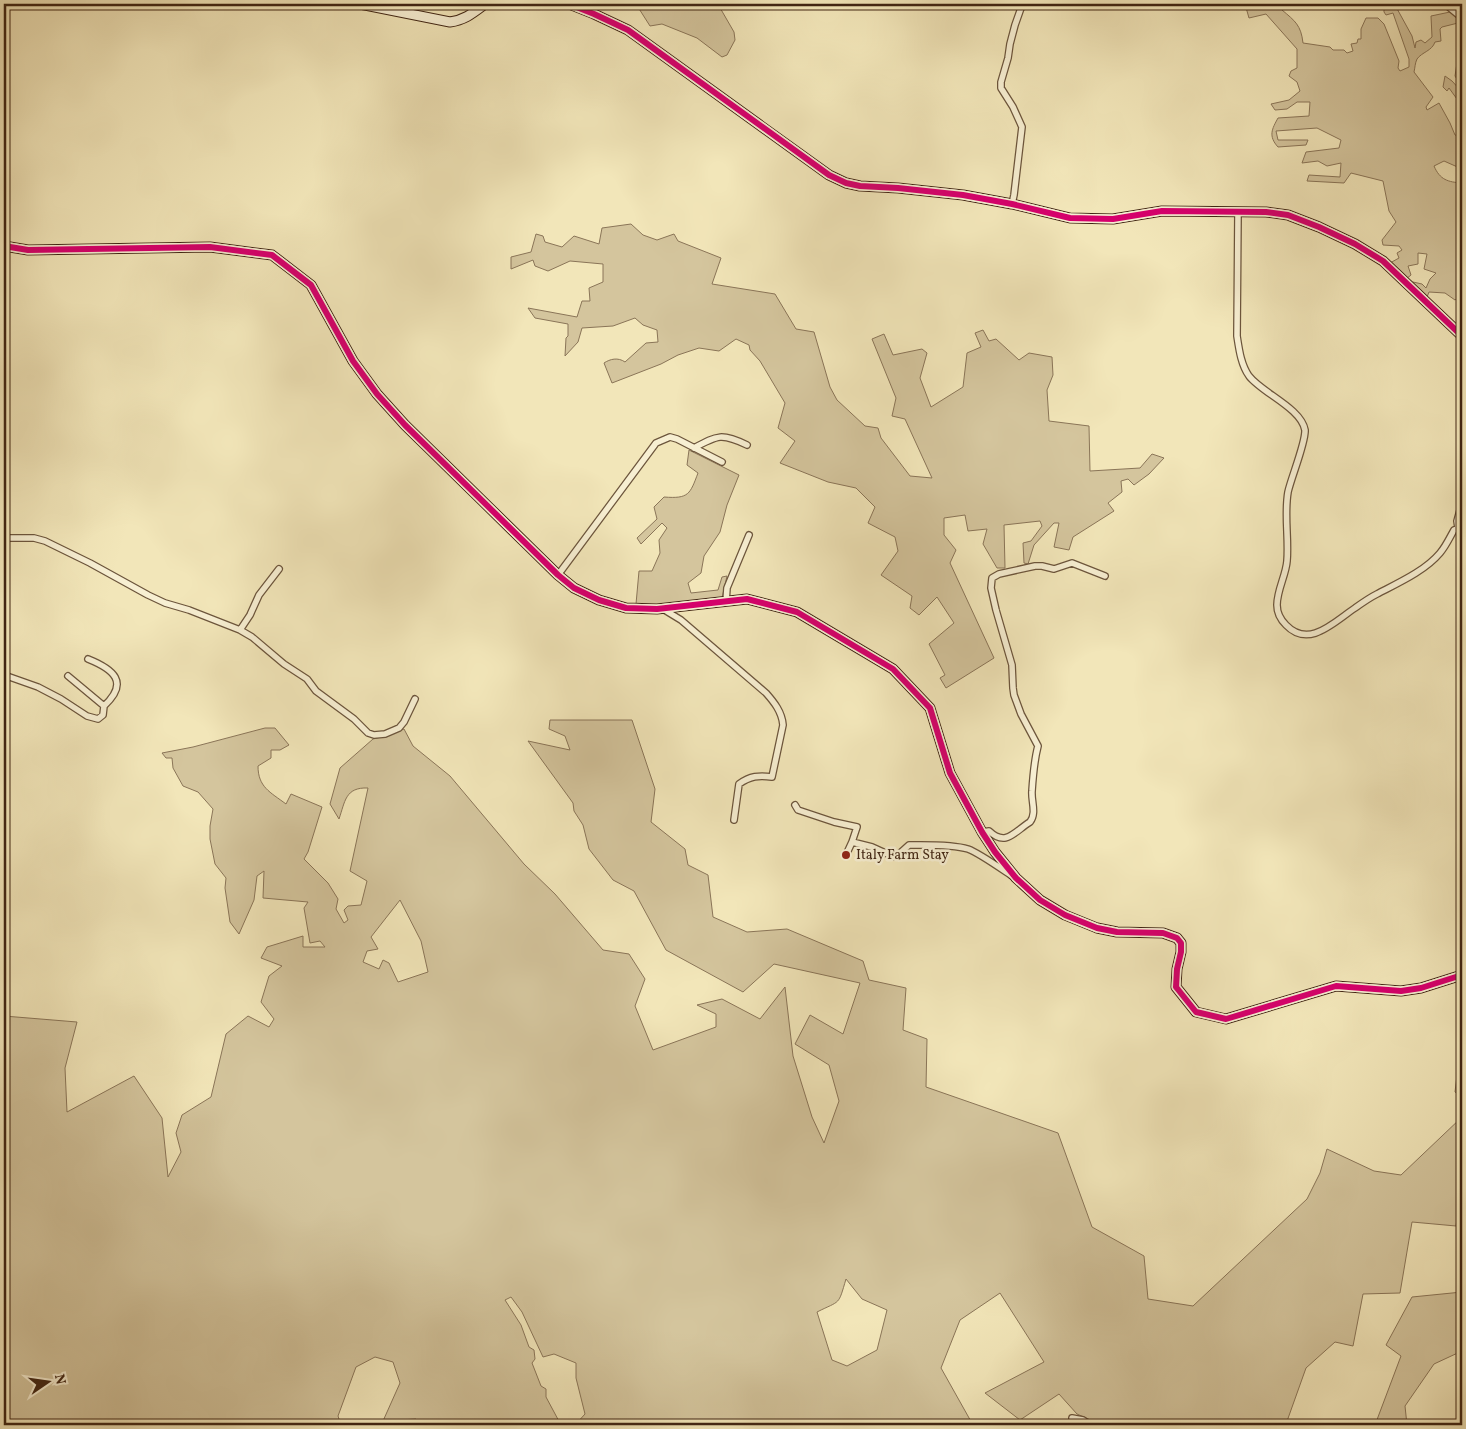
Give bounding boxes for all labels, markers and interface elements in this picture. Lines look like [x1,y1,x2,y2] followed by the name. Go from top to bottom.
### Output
[856,846,949,865] place label: Italy Farm Stay
[840,849,852,861] marker: Italy Farm Stay
[22,1356,72,1406] north arrow
[49,1372,70,1387] text: N

